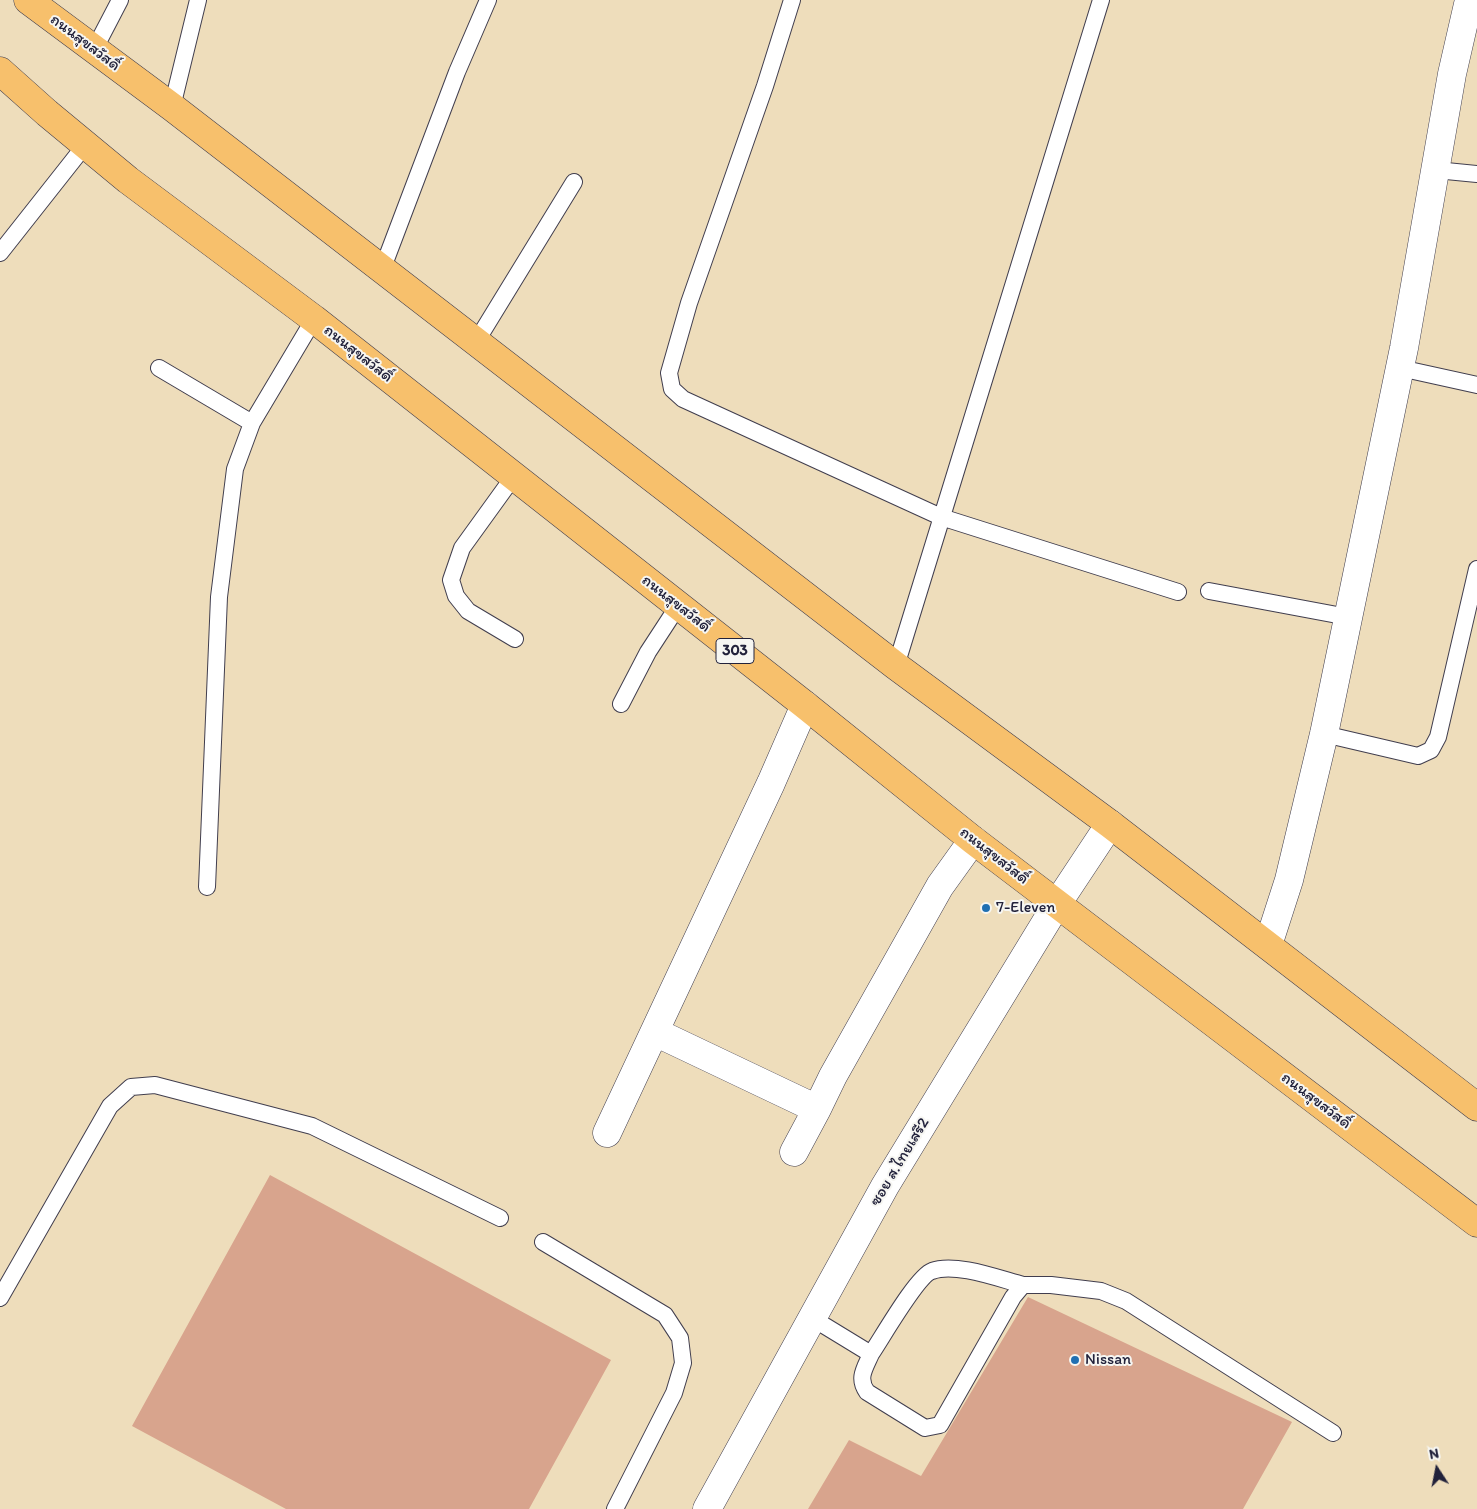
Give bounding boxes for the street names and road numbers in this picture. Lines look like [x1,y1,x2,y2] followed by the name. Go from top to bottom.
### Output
[46,10,124,76] street label: ถนนสุขสวัสดิ์
[319,321,397,387] street label: ถนนสุขสวัสดิ์
[637,571,715,637] street label: ถนนสุขสวัสดิ์
[716,638,754,664] road number: 303
[955,823,1033,889] street label: ถนนสุขสวัสดิ์
[1277,1068,1355,1134] street label: ถนนสุขสวัสดิ์
[866,1114,934,1210] street label: ซอย ส.ไทยเสรี2

